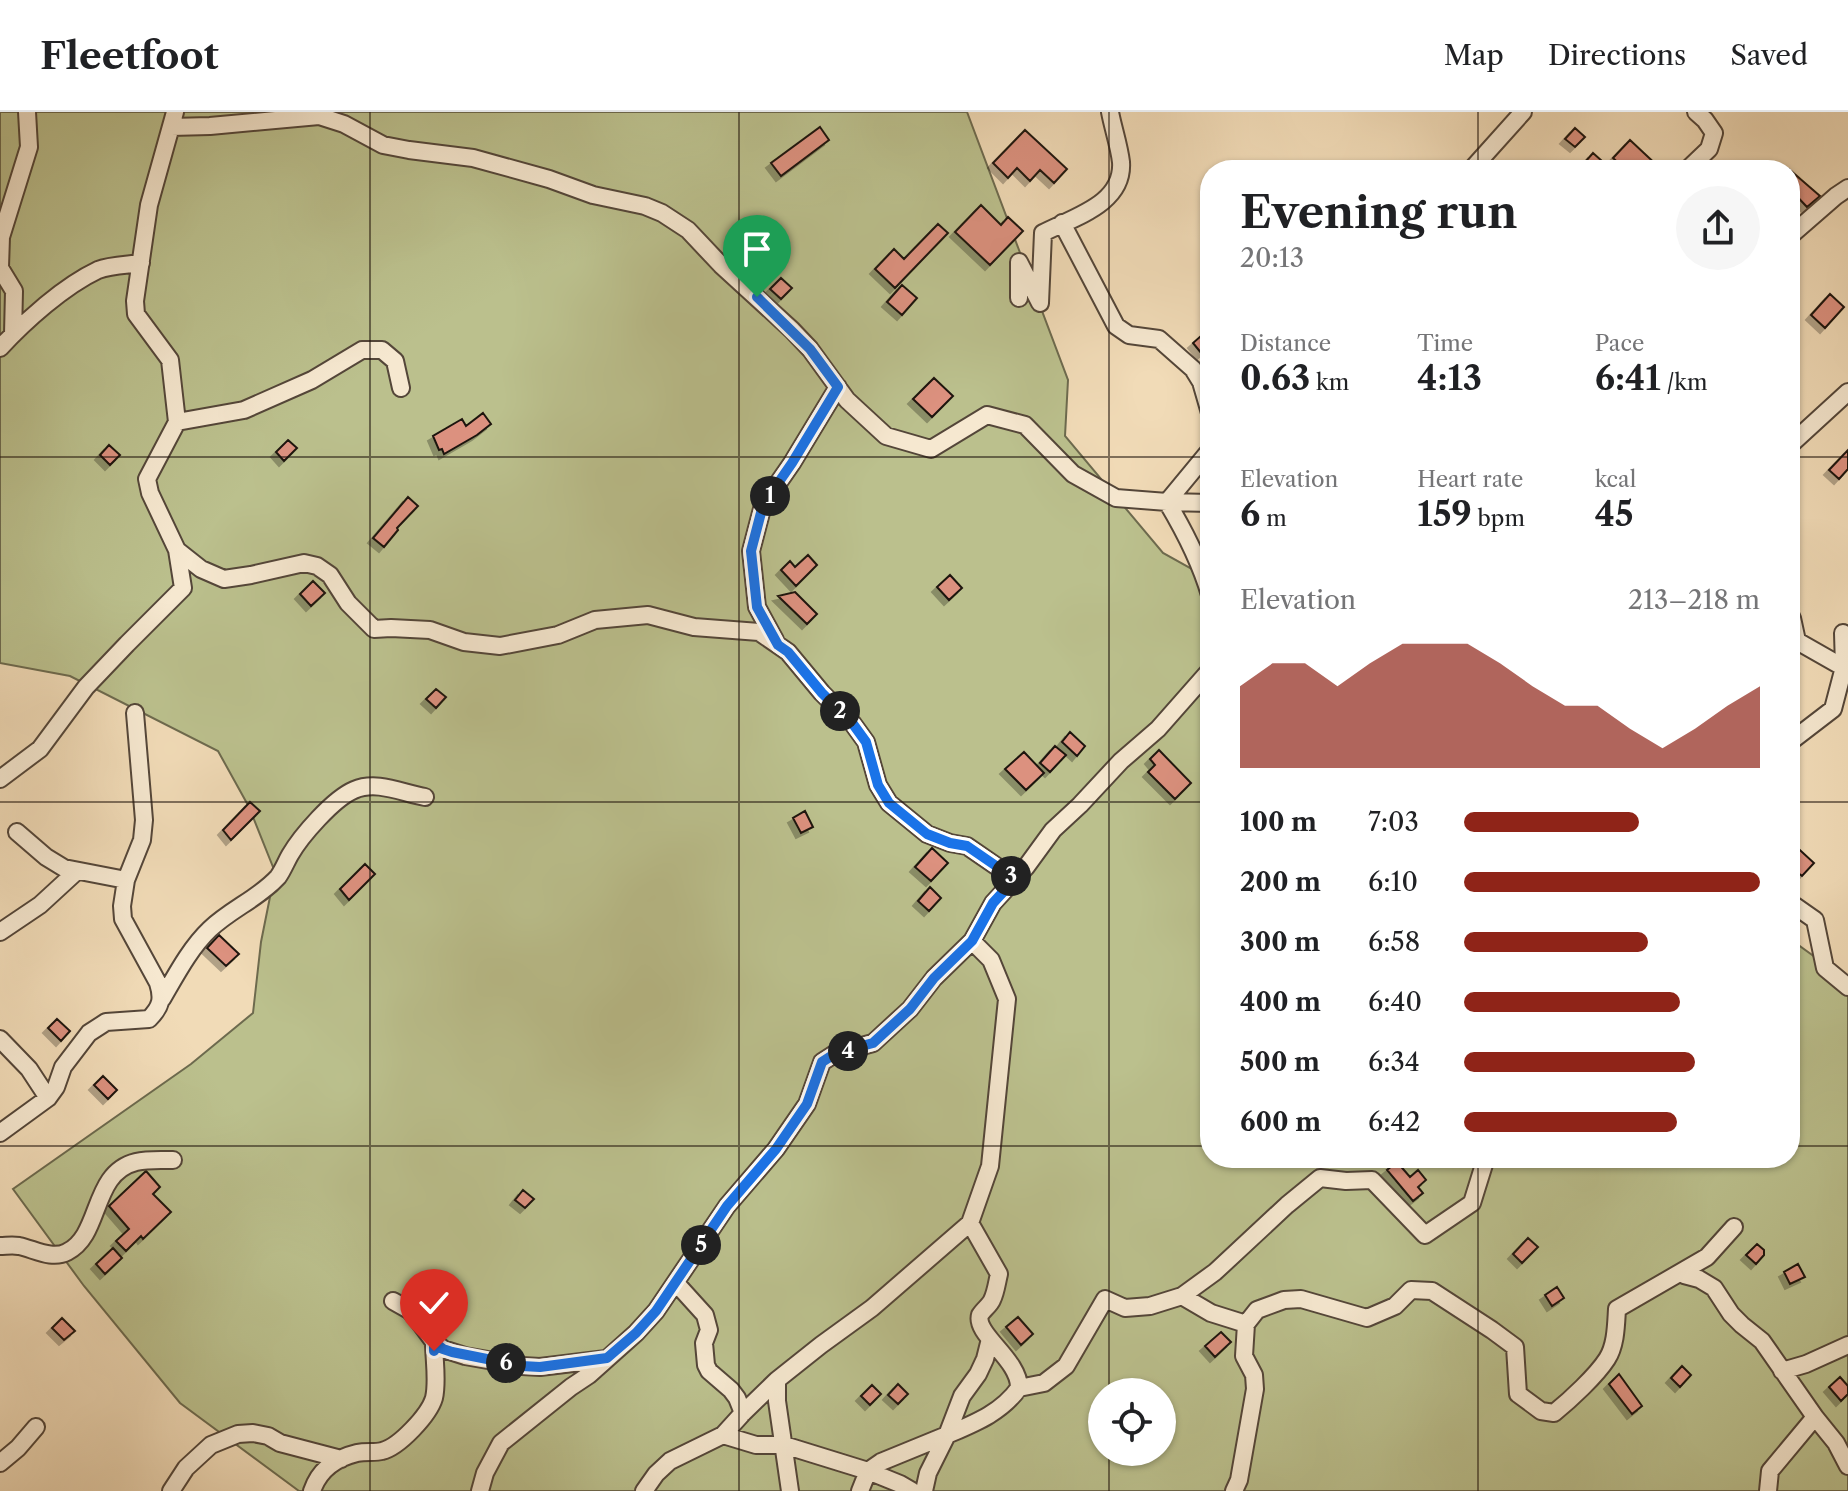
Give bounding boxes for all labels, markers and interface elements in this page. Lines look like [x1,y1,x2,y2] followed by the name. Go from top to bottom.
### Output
[40,32,219,79] text: Fleetfoot
[1444,38,1504,72] text: Map
[1548,38,1686,72] text: Directions
[1730,38,1808,72] text: Saved
[1240,185,1517,239] text: Evening run
[1676,186,1760,270] button: share
[723,215,791,297] pin
[735,227,779,271] icon: arrive
[1240,242,1304,274] text: 20:13
[1240,330,1331,357] text: Distance
[1417,330,1473,357] text: Time
[1595,330,1644,357] text: Pace
[1240,357,1310,399] text: 0.63
[1417,357,1482,399] text: 4:13
[1595,357,1661,399] text: 6:41
[1310,369,1349,396] text: km
[1661,369,1708,396] text: /km
[1240,466,1338,493] text: Elevation
[1417,466,1523,493] text: Heart rate
[1595,466,1636,493] text: kcal
[750,476,790,516] pin: 1
[765,482,775,509] text: 1
[1240,493,1260,535] text: 6
[1417,493,1472,535] text: 159
[1595,493,1634,535] text: 45
[1260,505,1287,532] text: m
[1472,505,1525,532] text: bpm
[1240,584,1356,616] text: Elevation
[1628,584,1760,616] text: 213–218 m
[820,691,860,731] pin: 2
[834,697,847,724] text: 2
[1240,806,1317,838] text: 100 m
[1368,806,1419,838] text: 7:03
[991,856,1031,896] pin: 3
[1005,862,1017,889] text: 3
[1240,866,1321,898] text: 200 m
[1368,866,1418,898] text: 6:10
[1240,926,1320,958] text: 300 m
[1368,926,1420,958] text: 6:58
[1240,986,1321,1018] text: 400 m
[1368,986,1422,1018] text: 6:40
[828,1031,868,1071] pin: 4
[841,1037,855,1064] text: 4
[1240,1046,1320,1078] text: 500 m
[1368,1046,1420,1078] text: 6:34
[1240,1106,1321,1138] text: 600 m
[1368,1106,1421,1138] text: 6:42
[681,1225,721,1265] pin: 5
[695,1231,707,1258] text: 5
[400,1269,468,1351] pin
[412,1281,456,1325] icon: check
[486,1343,526,1383] pin: 6
[499,1349,513,1376] text: 6
[1088,1378,1176,1466] map controls
[1088,1378,1176,1466] button: locate

